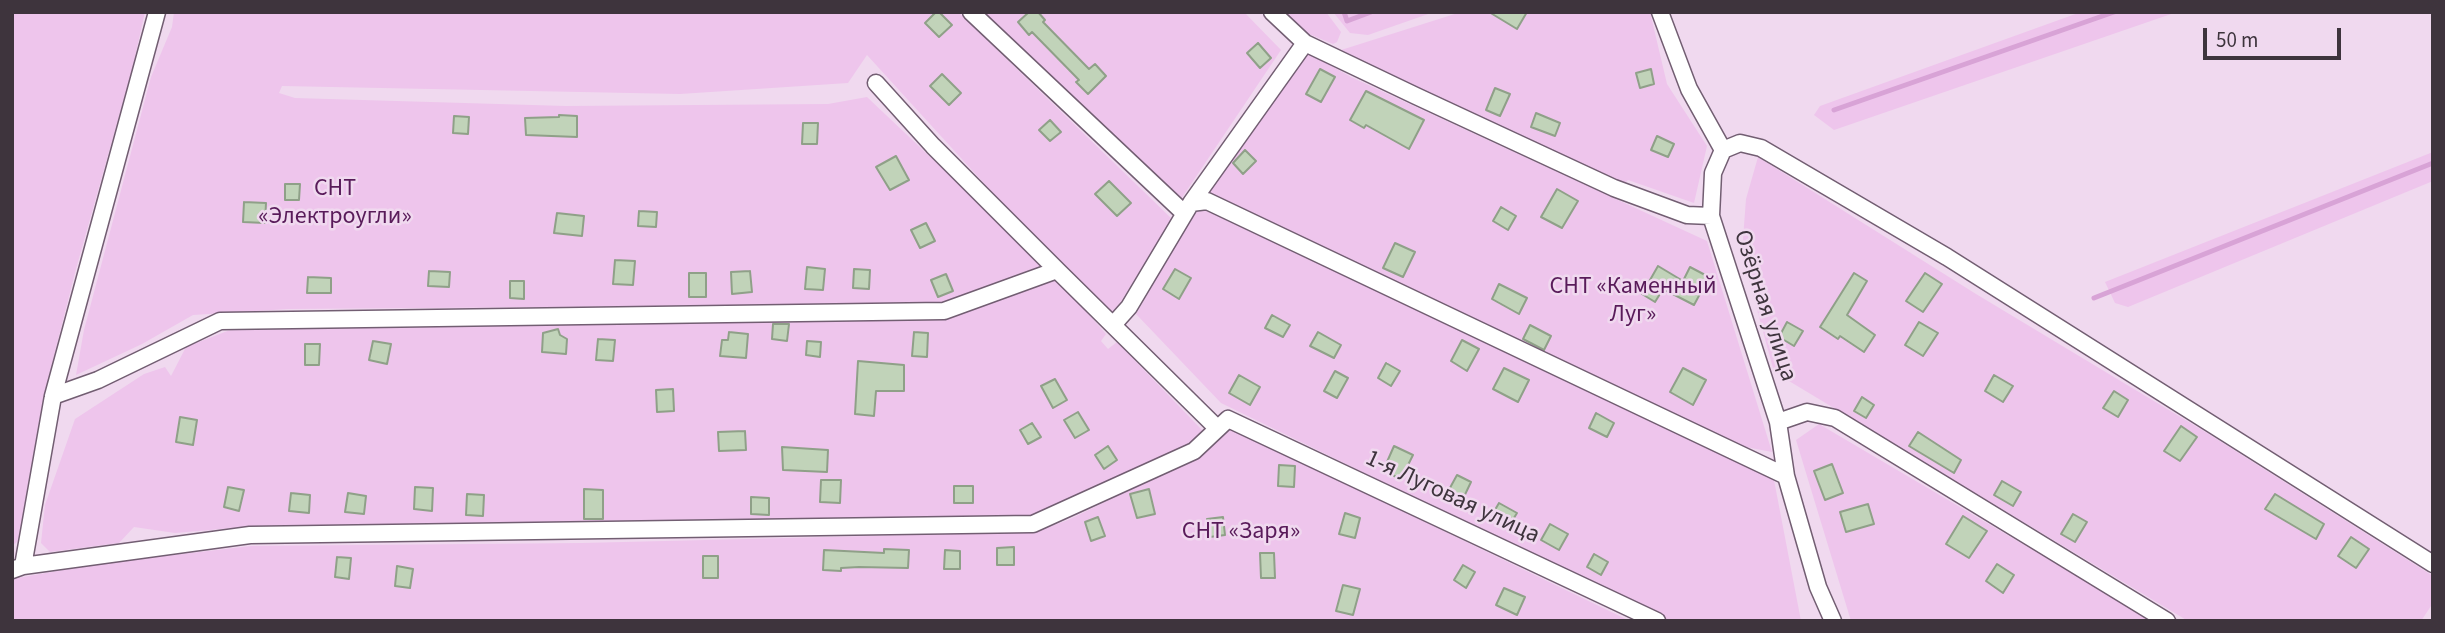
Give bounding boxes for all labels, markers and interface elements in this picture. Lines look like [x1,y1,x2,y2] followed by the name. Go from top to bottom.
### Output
[2207,14,2345,58] scale bar
[2216,25,2258,55] text: 50 m
[258,176,412,232] park label: СНТ «Электроугли»
[1726,227,1802,385] street label: Озёрная улица
[1549,274,1717,330] park label: СНТ «Каменный Луг»
[1360,445,1544,551] street label: 1-я Луговая улица
[1182,519,1300,547] park label: СНТ «Заря»

